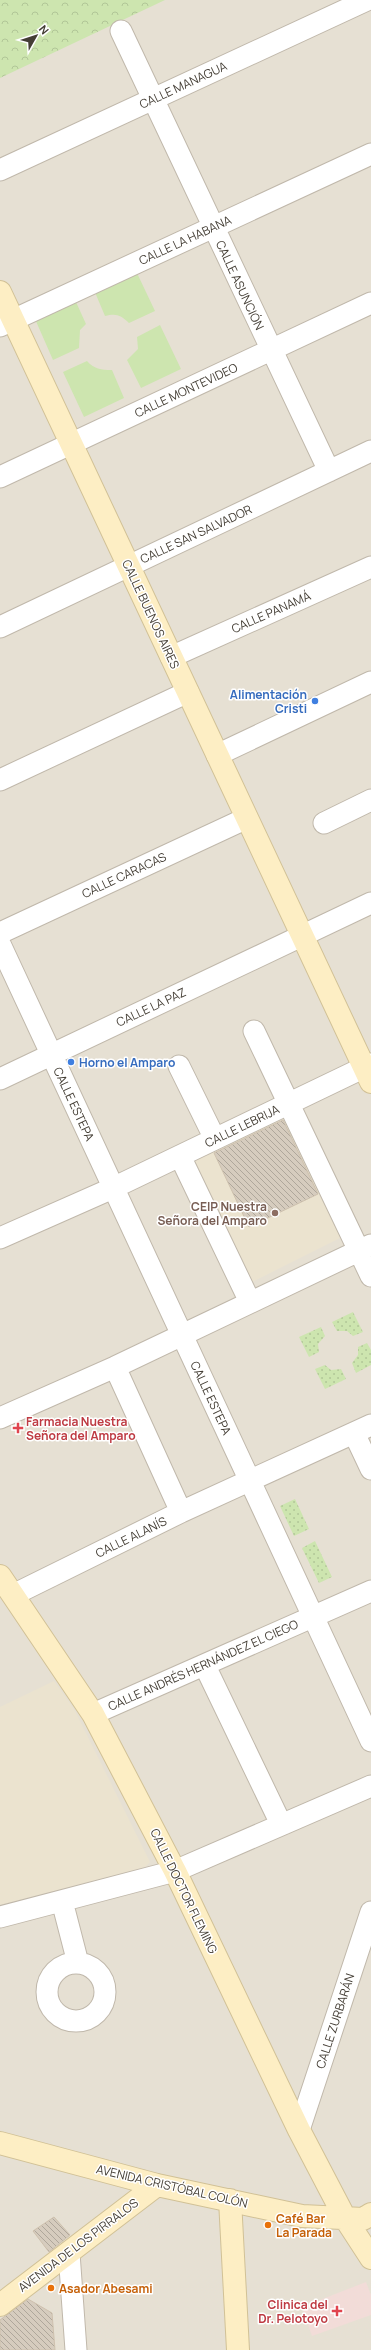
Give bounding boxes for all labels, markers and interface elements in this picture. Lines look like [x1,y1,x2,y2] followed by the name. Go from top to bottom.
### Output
[16,16,56,56] north arrow
[36,22,53,37] text: N
[136,57,230,113] street label: CALLE MANAGUA
[136,211,234,269] street label: CALLE LA HABANA
[212,237,268,333] street label: CALLE ASUNCIÓN
[132,359,240,421] street label: CALLE MONTEVIDEO
[137,500,255,567] street label: CALLE SAN SALVADOR
[118,557,184,671] street label: CALLE BUENOS AIRES
[229,587,314,637] street label: CALLE PANAMÁ
[230,686,307,717] place label: Alimentación Cristi
[310,696,320,706] marker: Alimentación Cristi
[79,848,169,902] street label: CALLE CARACAS
[113,983,189,1031] street label: CALLE LA PAZ
[79,1054,175,1071] place label: Horno el Amparo
[66,1057,76,1067] marker: Horno el Amparo
[49,1064,99,1144] street label: CALLE ESTEPA
[202,1100,283,1151] street label: CALLE LEBRIJA
[157,1198,267,1229] place label: CEIP Nuestra Señora del Amparo
[270,1208,280,1218] marker: CEIP Nuestra Señora del Amparo
[186,1358,236,1438] street label: CALLE ESTEPA
[26,1413,136,1444] place label: Farmacia Nuestra Señora del Amparo
[13,1423,23,1433] marker: Farmacia Nuestra Señora del Amparo
[93,1512,169,1562] street label: CALLE ALANÍS
[105,1615,301,1715] street label: CALLE ANDRÉS HERNÁNDEZ EL CIEGO
[146,1826,222,1957] street label: CALLE DOCTOR FLEMING
[312,1971,358,2071] street label: CALLE ZURBARÁN
[95,2160,249,2212] street label: AVENIDA CRISTÓBAL COLÓN
[15,2194,141,2296] street label: AVENIDA DE LOS PIRRALOS
[276,2210,332,2241] place label: Café Bar La Parada
[263,2220,273,2230] marker: Café Bar La Parada
[59,2280,153,2297] place label: Asador Abesami
[46,2283,56,2293] marker: Asador Abesami
[258,2296,328,2327] place label: Clinica del Dr. Pelotoyo
[331,2305,343,2317] marker: Clinica del Dr. Pelotoyo

